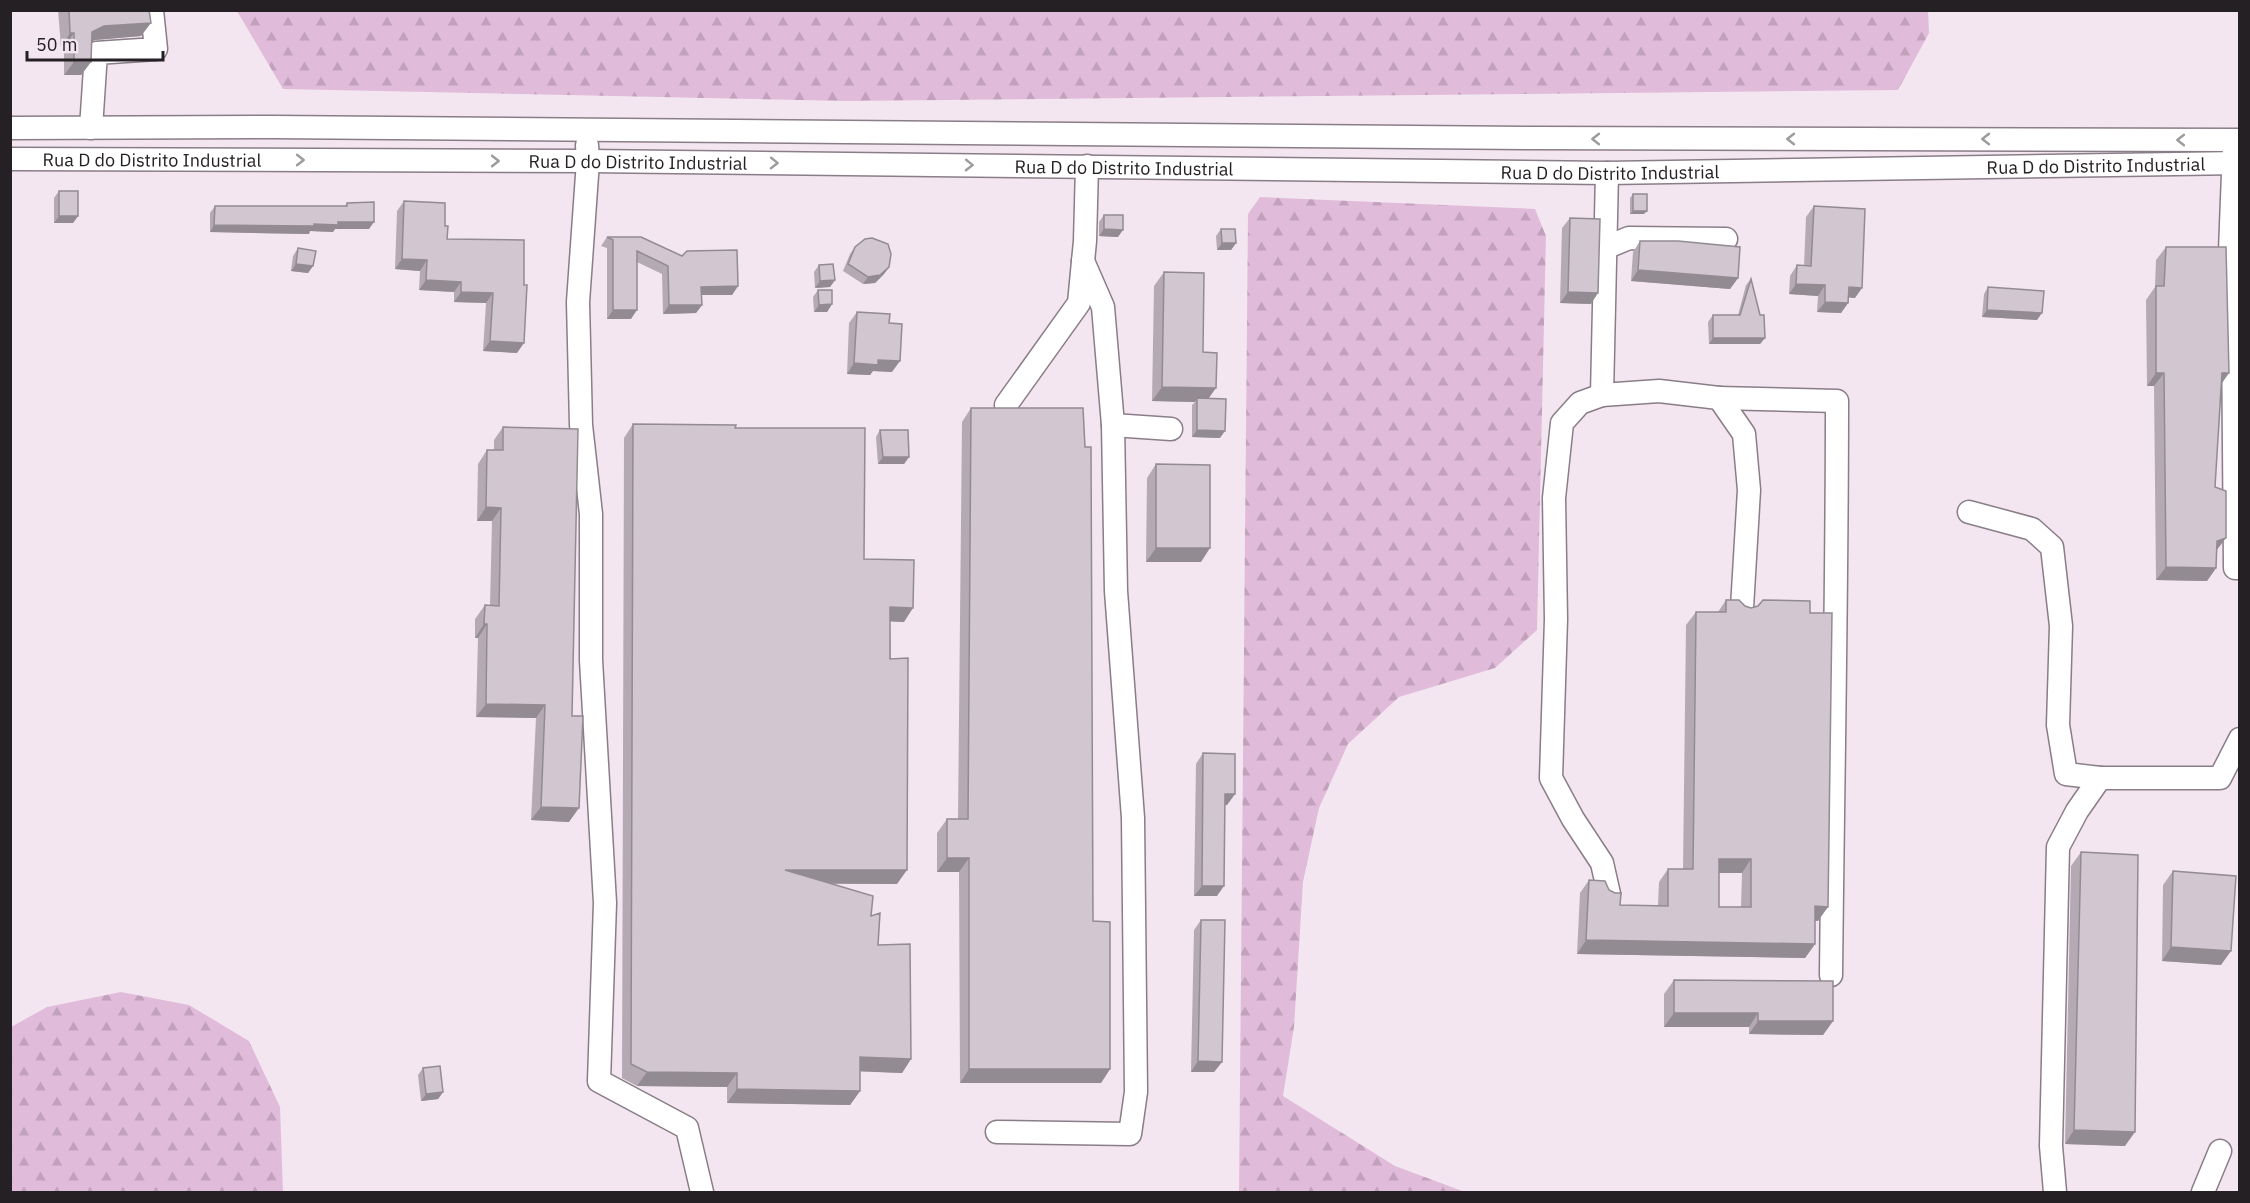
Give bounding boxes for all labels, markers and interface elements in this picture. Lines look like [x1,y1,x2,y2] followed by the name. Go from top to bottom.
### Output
[27,24,164,62] scale bar
[36,33,78,56] text: 50 m
[1592,133,1601,145] one-way arrow
[1787,133,1796,145] one-way arrow
[1982,133,1991,145] one-way arrow
[2177,134,2186,146] one-way arrow
[43,148,262,171] street label: Rua D do Distrito Industrial
[529,149,748,174] street label: Rua D do Distrito Industrial
[1986,152,2206,179] street label: Rua D do Distrito Industrial
[295,154,304,166] one-way arrow
[490,155,499,167] one-way arrow
[1014,155,1234,180] street label: Rua D do Distrito Industrial
[769,157,778,169] one-way arrow
[964,159,973,171] one-way arrow
[1500,160,1720,185] street label: Rua D do Distrito Industrial

